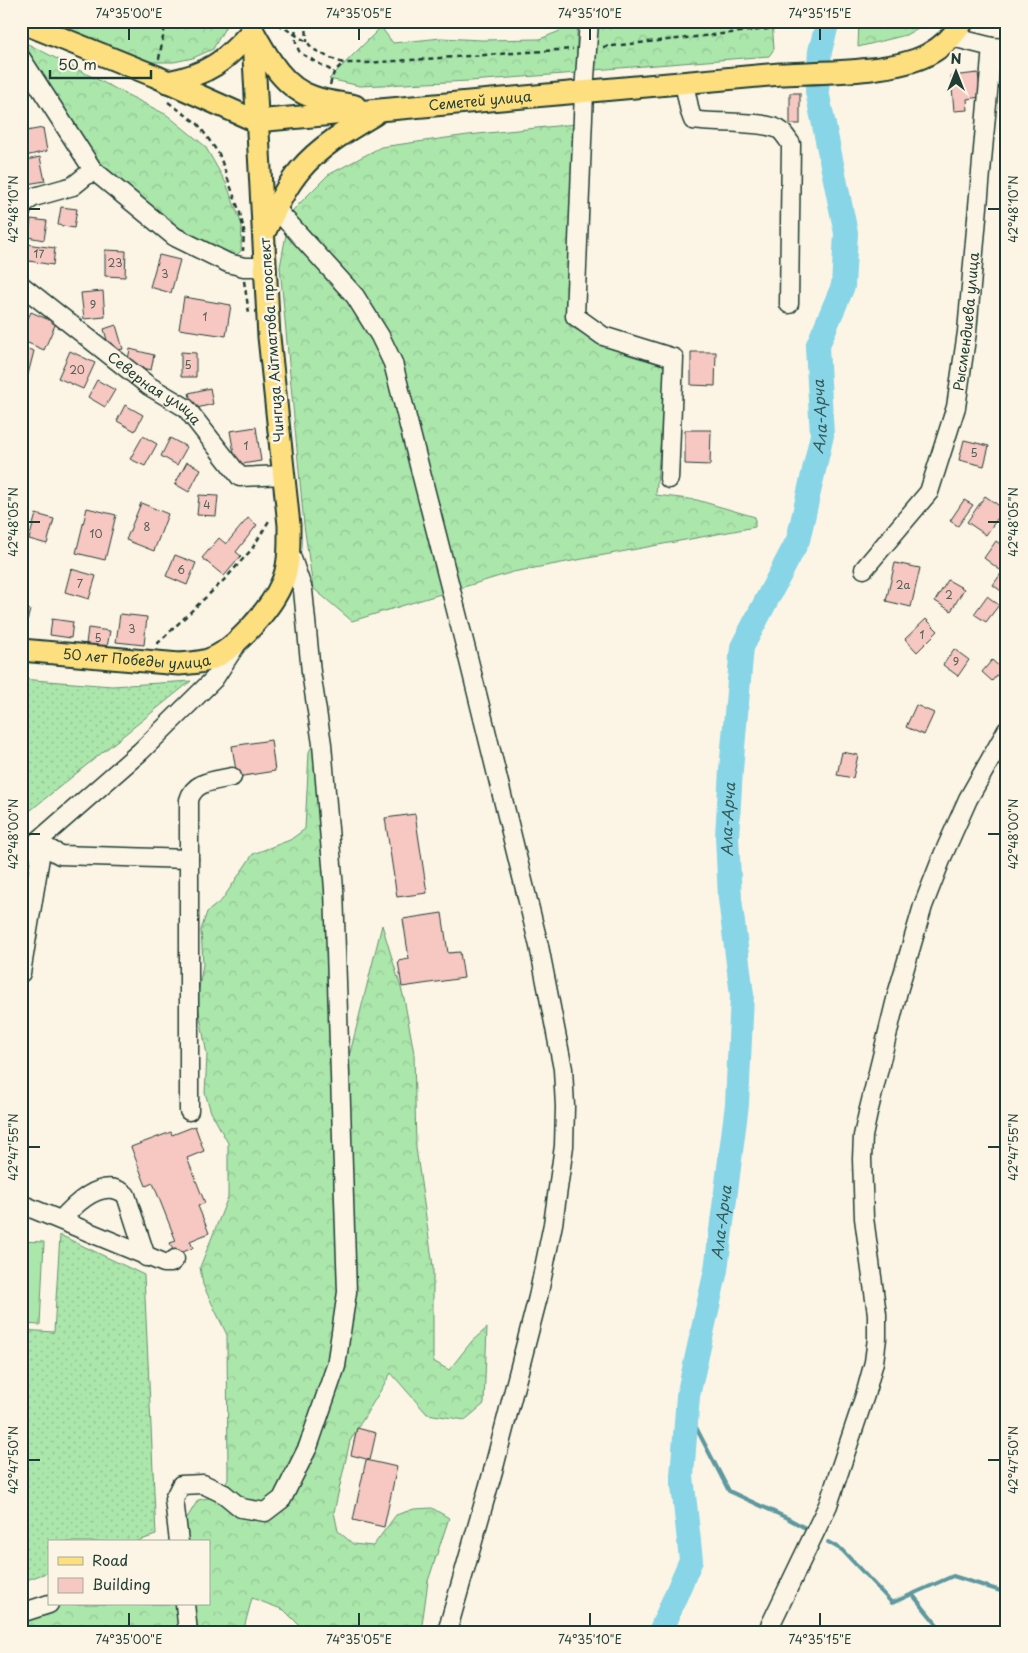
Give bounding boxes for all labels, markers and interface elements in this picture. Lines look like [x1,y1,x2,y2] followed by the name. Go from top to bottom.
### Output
[95,4,163,22] text: 74°35'00"E
[326,4,392,22] text: 74°35'05"E
[558,4,622,22] text: 74°35'10"E
[788,4,852,22] text: 74°35'15"E
[50,48,151,80] scale bar
[930,48,980,98] north arrow
[950,48,962,69] text: N
[58,52,97,75] text: 50 m
[428,85,533,115] street label: Семетей улица
[4,175,22,243] text: 42°48'10"N
[1004,175,1022,243] text: 42°48'10"N
[254,237,289,443] street label: Чингиза Айтматова проспект
[34,245,45,262] house number: 17
[947,251,984,392] street label: Рысмендиева улица
[108,254,122,271] house number: 23
[161,265,169,282] house number: 3
[90,296,96,313] house number: 9
[203,308,208,325] house number: 1
[103,346,207,429] street label: Северная улица
[184,356,192,373] house number: 5
[69,361,85,378] house number: 20
[805,378,832,455] water label: Ала-Арча
[244,437,249,454] house number: 1
[970,444,978,461] house number: 5
[4,487,22,557] text: 42°48'05"N
[1004,487,1022,557] text: 42°48'05"N
[203,496,211,513] house number: 4
[144,518,151,535] house number: 8
[90,525,102,542] house number: 10
[177,561,185,578] house number: 6
[77,575,83,592] house number: 7
[896,576,910,593] house number: 2а
[945,586,953,603] house number: 2
[128,620,136,637] house number: 3
[920,626,925,643] house number: 1
[94,629,102,646] house number: 5
[62,643,213,674] street label: 50 лет Победы улица
[953,653,959,670] house number: 9
[714,781,740,857] water label: Ала-Арча
[4,799,22,869] text: 42°48'00"N
[1004,799,1022,869] text: 42°48'00"N
[4,1113,22,1181] text: 42°47'55"N
[1004,1113,1022,1181] text: 42°47'55"N
[704,1183,737,1261] water label: Ала-Арча
[4,1426,22,1494] text: 42°47'50"N
[1004,1426,1022,1494] text: 42°47'50"N
[48,1540,210,1606] legend
[92,1548,128,1571] text: Road
[92,1572,151,1595] text: Building
[95,1630,163,1648] text: 74°35'00"E
[326,1630,392,1648] text: 74°35'05"E
[558,1630,622,1648] text: 74°35'10"E
[788,1630,852,1648] text: 74°35'15"E

